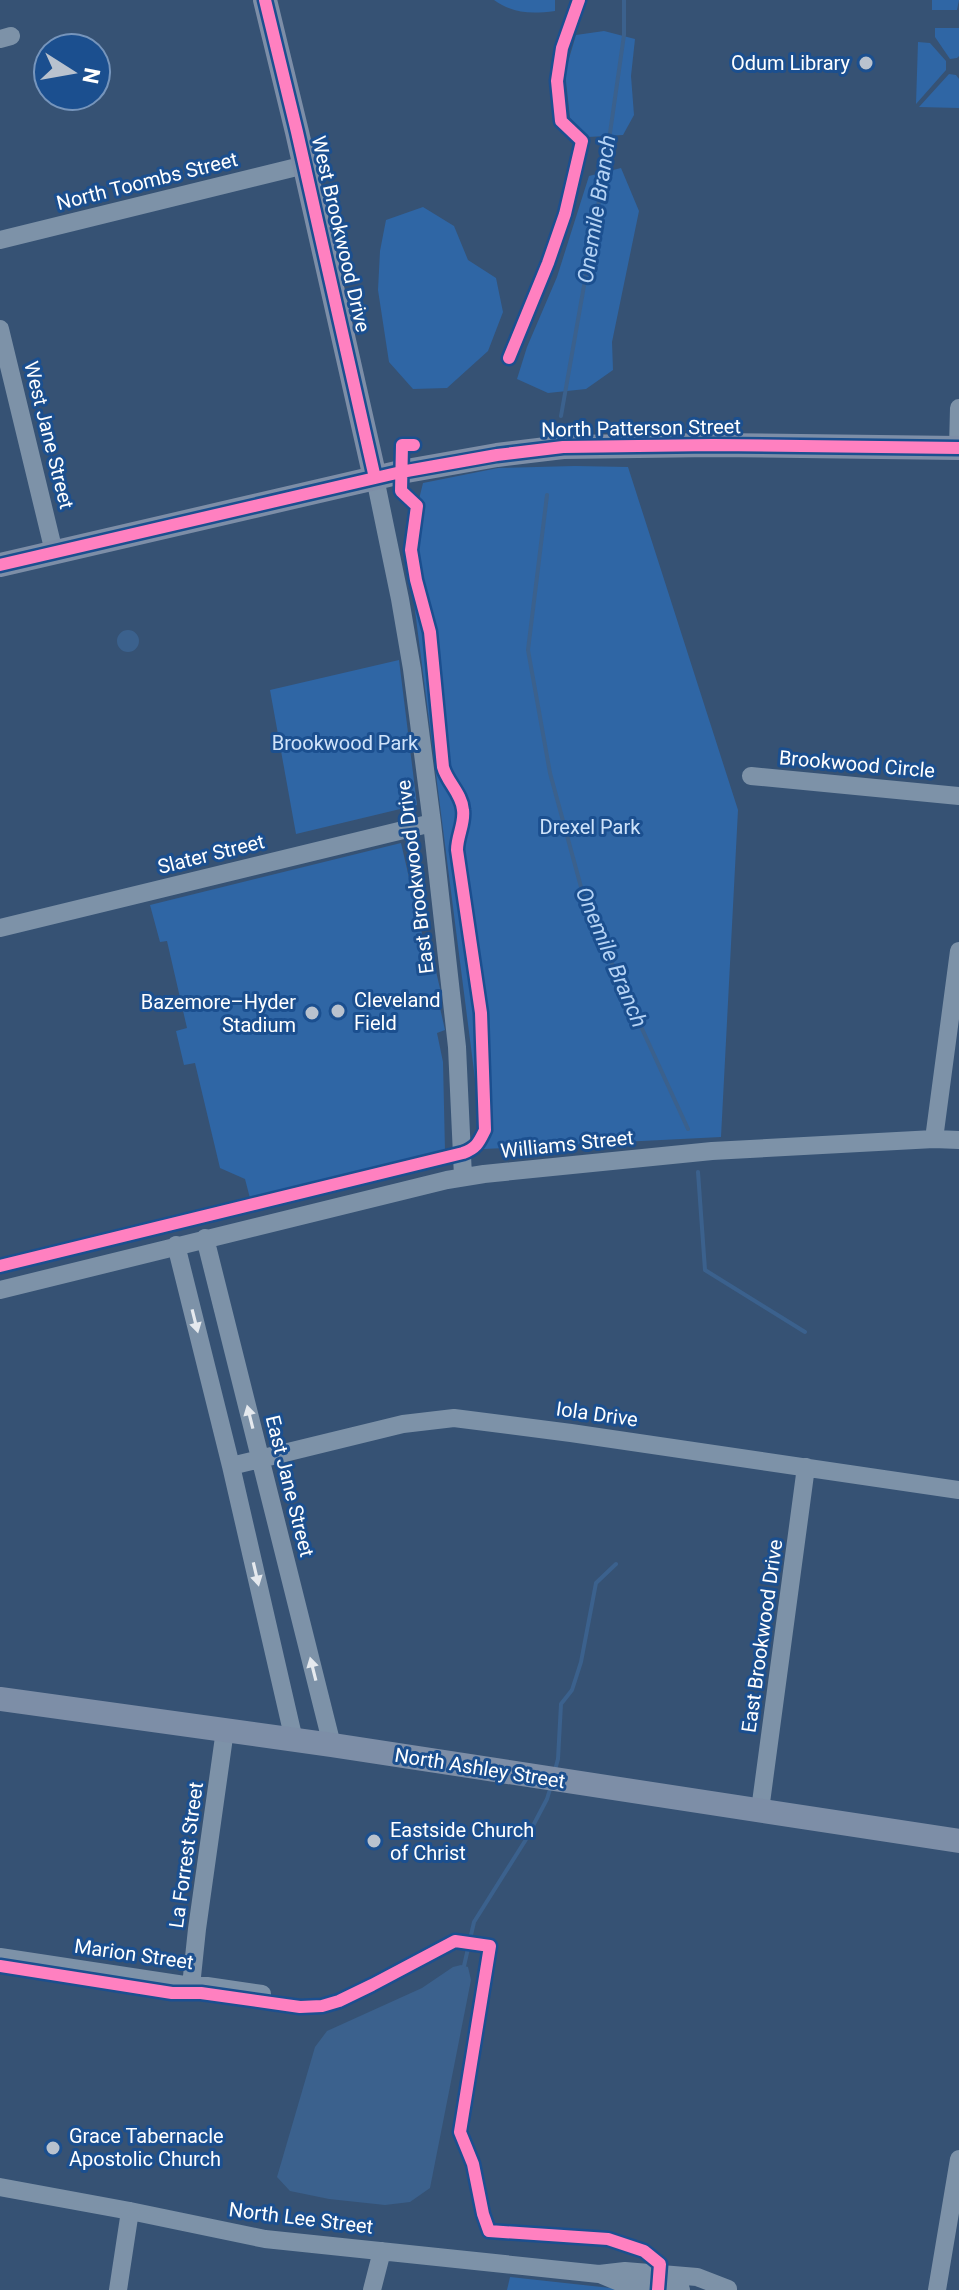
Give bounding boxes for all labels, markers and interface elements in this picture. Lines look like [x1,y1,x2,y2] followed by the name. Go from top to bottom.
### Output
[32,32,112,112] north arrow
[731,51,851,75] place label: Odum Library
[857,54,875,72] marker: Odum Library
[77,66,105,86] text: N
[307,133,375,335] street label: West Brookwood Drive
[572,133,621,285] water label: Onemile Branch
[54,147,240,215] street label: North Toombs Street
[19,359,79,511] street label: West Jane Street
[541,414,741,442] street label: North Patterson Street
[272,731,419,755] park label: Brookwood Park
[778,745,936,783] street label: Brookwood Circle
[391,779,439,975] street label: East Brookwood Drive
[540,815,641,839] park label: Drexel Park
[155,829,267,879] street label: Slater Street
[571,883,652,1031] water label: Onemile Branch
[354,988,441,1035] place label: Cleveland Field
[141,990,296,1037] place label: Bazemore–Hyder Stadium
[329,1002,347,1020] marker: Cleveland Field
[303,1004,321,1022] marker: Bazemore–Hyder Stadium
[499,1125,635,1163] street label: Williams Street
[189,1309,201,1334] one-way arrow
[554,1396,640,1432] street label: Iola Drive
[243,1405,255,1430] one-way arrow
[261,1413,319,1559] street label: East Jane Street
[737,1538,787,1734] street label: East Brookwood Drive
[250,1561,263,1586] one-way arrow
[306,1657,319,1682] one-way arrow
[393,1743,567,1793] street label: North Ashley Street
[164,1780,208,1930] street label: La Forrest Street
[390,1818,534,1865] place label: Eastside Church of Christ
[365,1832,383,1850] marker: Eastside Church of Christ
[73,1934,195,1974] street label: Marion Street
[69,2124,224,2171] place label: Grace Tabernacle Apostolic Church
[44,2139,62,2157] marker: Grace Tabernacle Apostolic Church
[227,2197,375,2239] street label: North Lee Street

